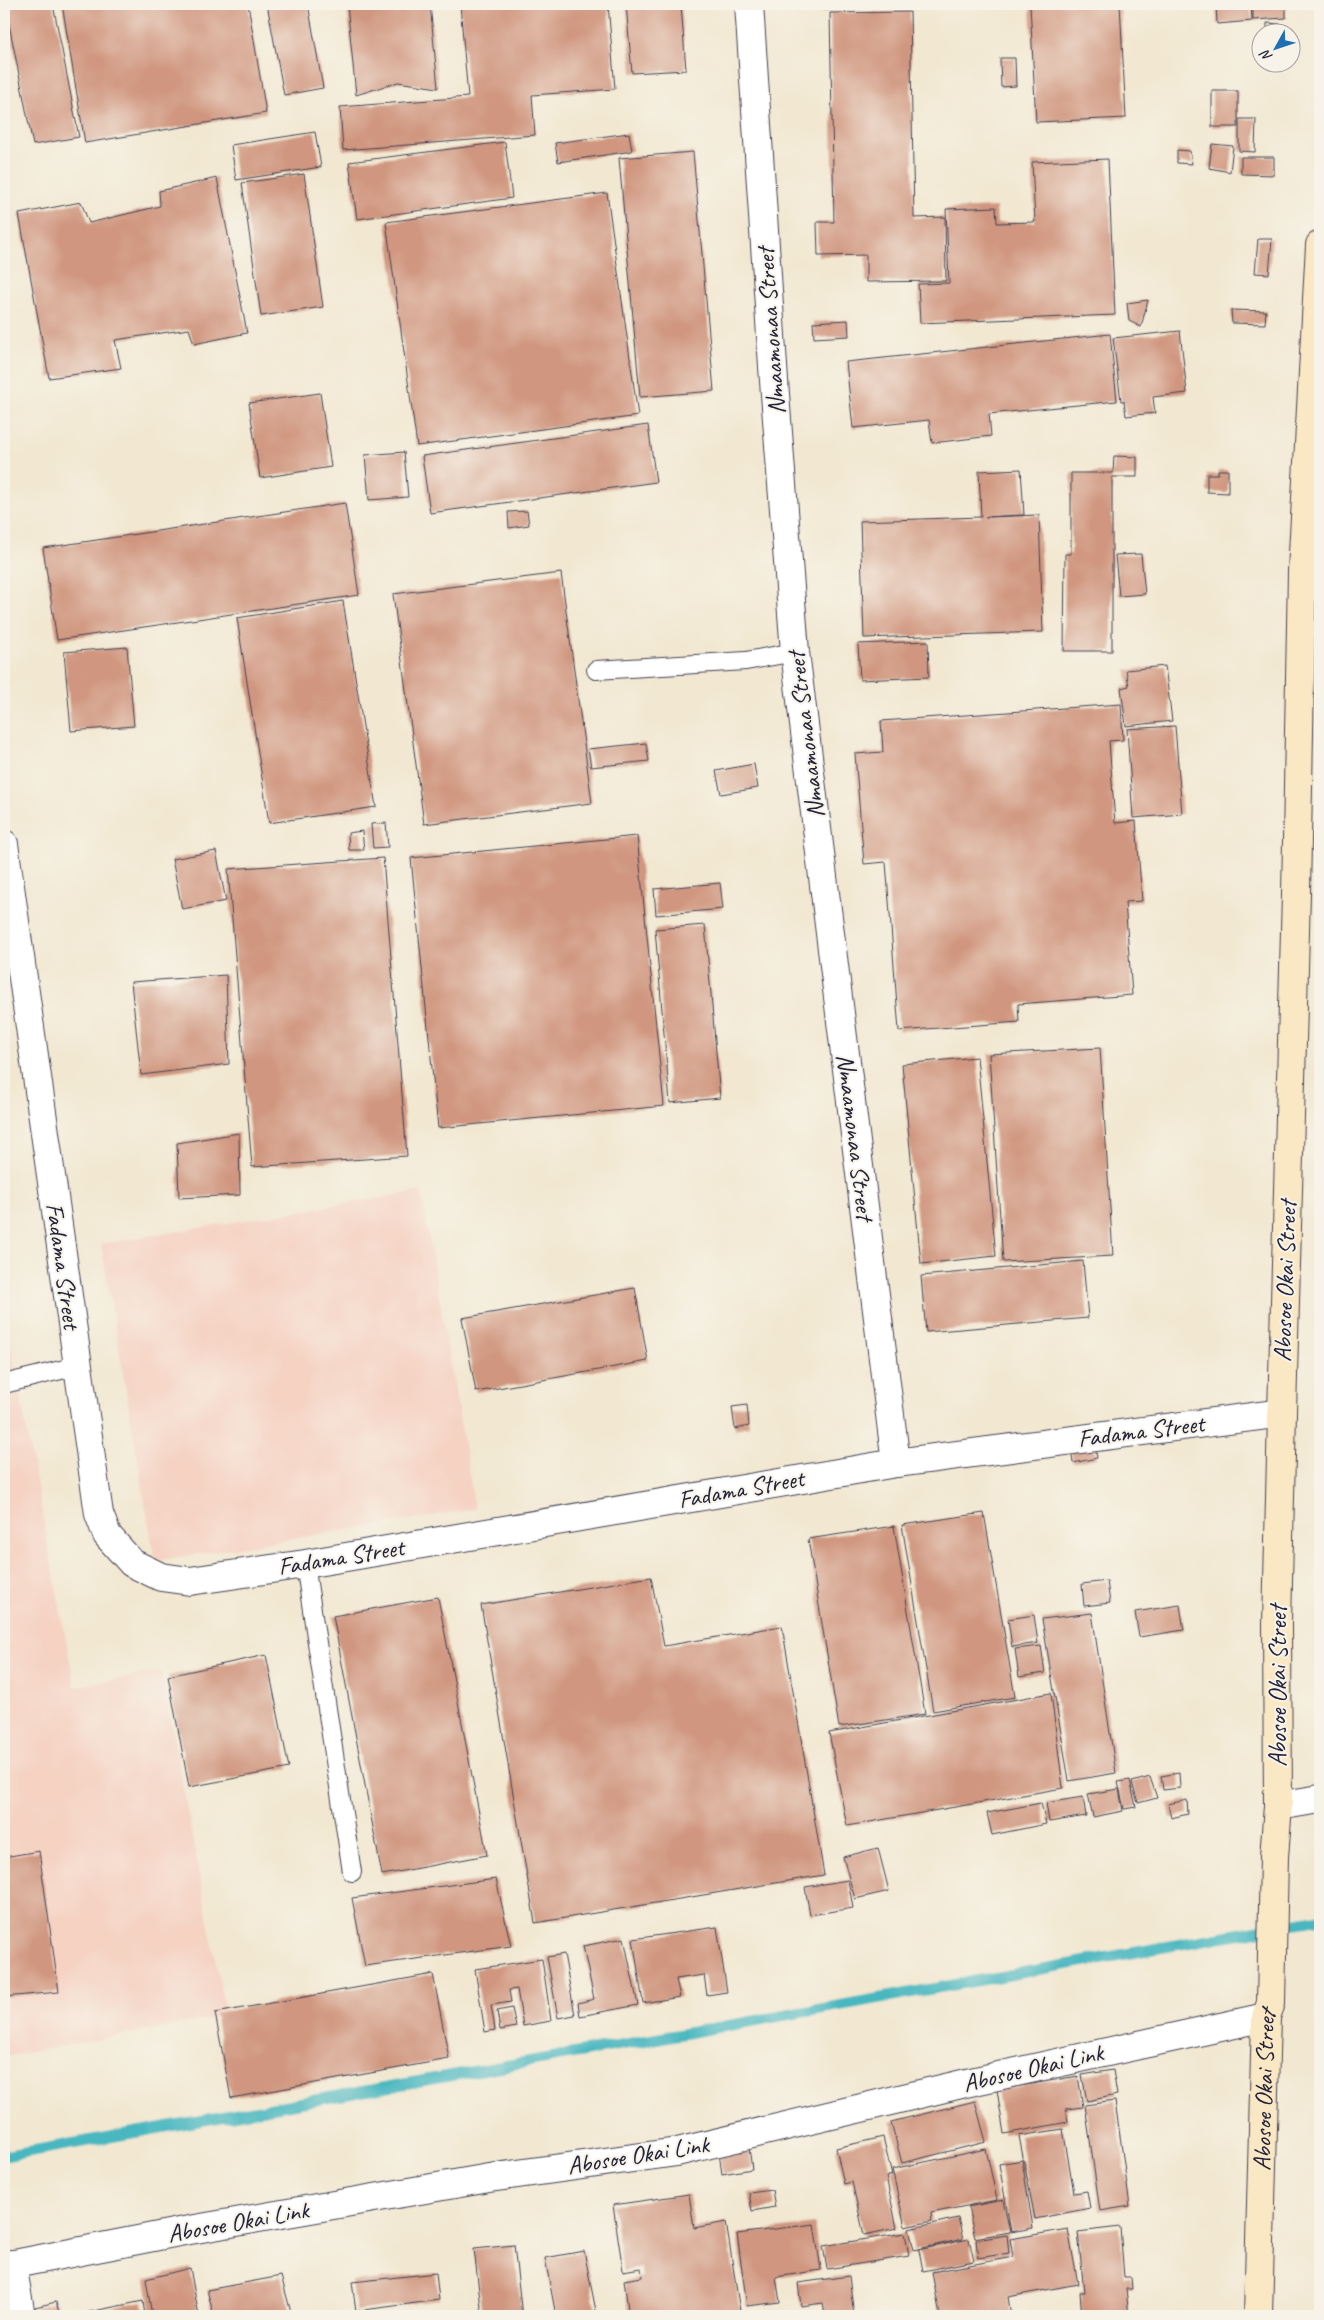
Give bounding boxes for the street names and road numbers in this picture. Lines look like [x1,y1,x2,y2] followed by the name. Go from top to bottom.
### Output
[749,243,793,415] street label: Nmaamonaa Street
[779,646,832,820] street label: Nmaamonaa Street
[829,1052,882,1226] street label: Nmaamonaa Street
[1266,1196,1304,1362] street label: Abosoe Okai Street
[38,1201,88,1334] street label: Fadama Street
[1076,1407,1209,1455] street label: Fadama Street
[676,1462,809,1516] street label: Fadama Street
[276,1531,409,1583] street label: Fadama Street
[1262,1602,1294,1767] street label: Abosoe Okai Street
[1246,2001,1285,2171] street label: Abosoe Okai Street
[960,2036,1108,2100] street label: Abosoe Okai Link
[565,2128,713,2182] street label: Abosoe Okai Link
[165,2194,313,2250] street label: Abosoe Okai Link

